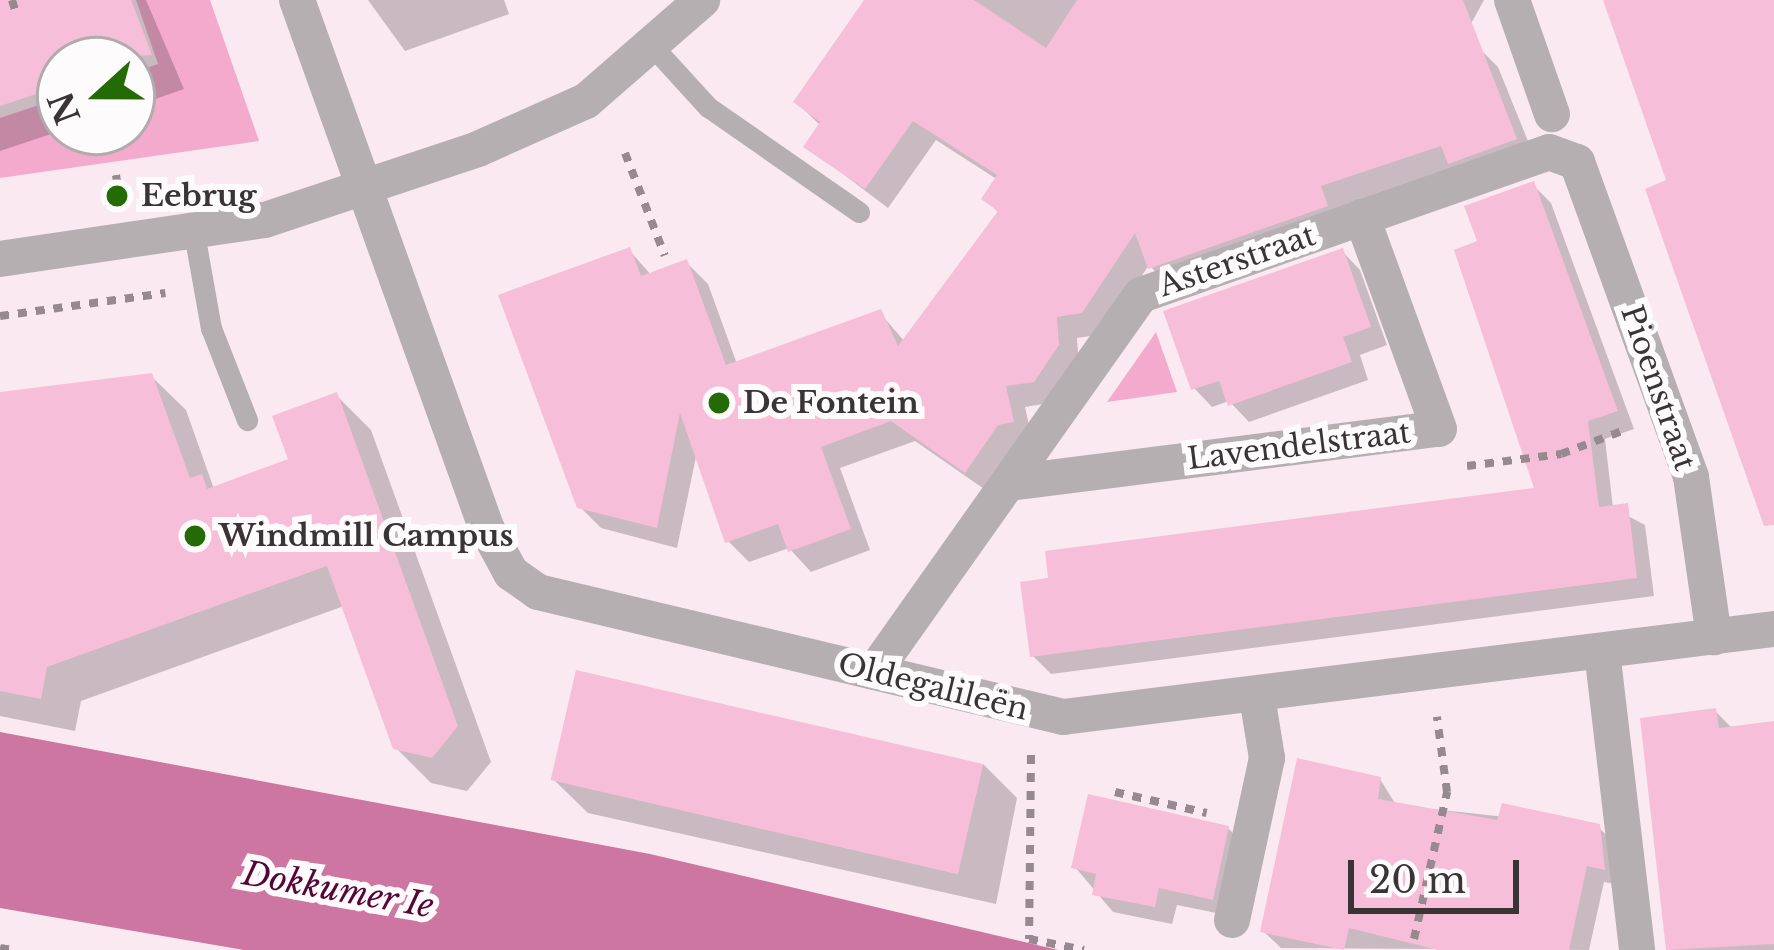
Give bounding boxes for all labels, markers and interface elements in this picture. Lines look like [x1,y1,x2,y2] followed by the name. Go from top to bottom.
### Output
[36,36,156,156] north arrow
[40,86,89,130] text: N
[141,178,256,214] place label: Eebrug
[104,183,130,209] marker: Eebrug
[1154,217,1320,305] street label: Asterstraat
[1613,301,1703,475] street label: Pioenstraat
[743,385,919,421] place label: De Fontein
[706,390,732,416] marker: De Fontein
[1185,414,1413,478] street label: Lavendelstraat
[219,518,513,554] place label: Windmill Campus
[182,523,208,549] marker: Windmill Campus
[834,646,1032,728] street label: Oldegalileën
[1354,836,1525,910] scale bar
[239,854,437,926] water label: Dokkumer Ie
[1369,858,1466,903] text: 20 m

